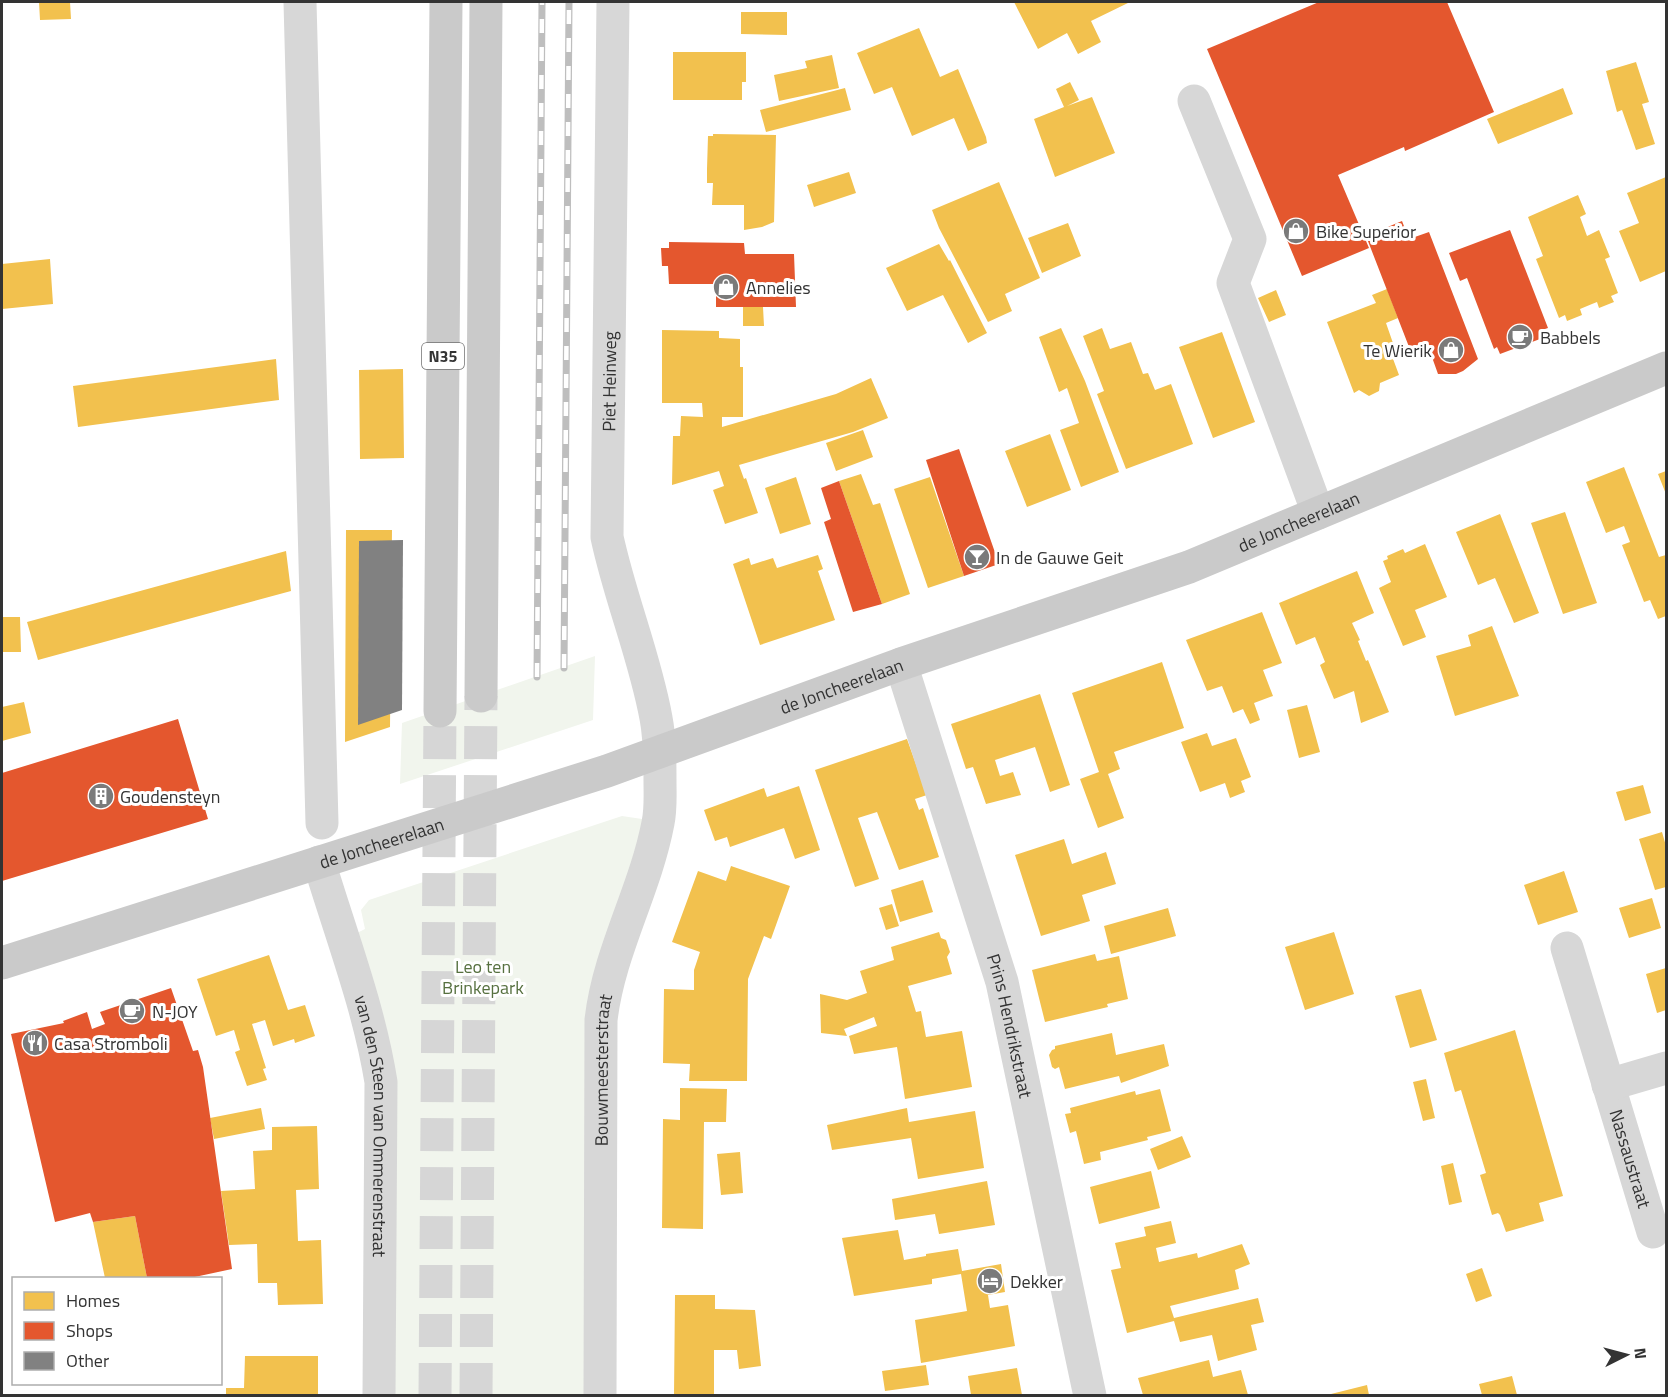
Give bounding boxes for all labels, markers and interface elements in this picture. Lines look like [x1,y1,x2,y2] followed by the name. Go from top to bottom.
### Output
[1281,216,1311,246] shop icon: Bike Superior
[1316,218,1416,245] place label: Bike Superior
[711,272,741,302] shop icon: Annelies
[746,274,811,301] place label: Annelies
[1505,322,1535,352] cafe icon: Babbels
[1540,324,1601,351] place label: Babbels
[595,331,623,432] street label: Piet Heinweg
[1436,335,1466,365] shop icon: Te Wierik
[1363,337,1432,364] place label: Te Wierik
[422,343,464,369] road number: N35
[1233,484,1363,559] street label: de Joncheerelaan
[962,542,992,572] bar icon: In de Gauwe Geit
[996,544,1124,571] place label: In de Gauwe Geit
[776,651,907,721] street label: de Joncheerelaan
[86,781,116,811] building icon: Goudensteyn
[120,783,220,810] place label: Goudensteyn
[315,810,447,875] street label: de Joncheerelaan
[980,950,1040,1101] street label: Prins Hendrikstraat
[442,953,524,1001] park label: Leo ten Brinkepark
[587,991,619,1146] street label: Bouwmeesterstraat
[348,992,395,1258] street label: van den Steen van Ommerenstraat
[117,996,147,1026] cafe icon: N-JOY
[152,998,198,1025] place label: N-JOY
[20,1028,50,1058] restaurant icon: Casa Stromboli
[54,1030,168,1057] place label: Casa Stromboli
[1603,1106,1659,1212] street label: Nassaustraat
[975,1266,1005,1296] hotel icon: Dekker
[1010,1268,1063,1295] place label: Dekker
[12,1277,222,1385] legend
[66,1287,120,1314] text: Homes
[66,1317,113,1344] text: Shops
[1596,1325,1656,1385] north arrow
[66,1347,109,1374] text: Other
[1628,1347,1653,1360] text: N

